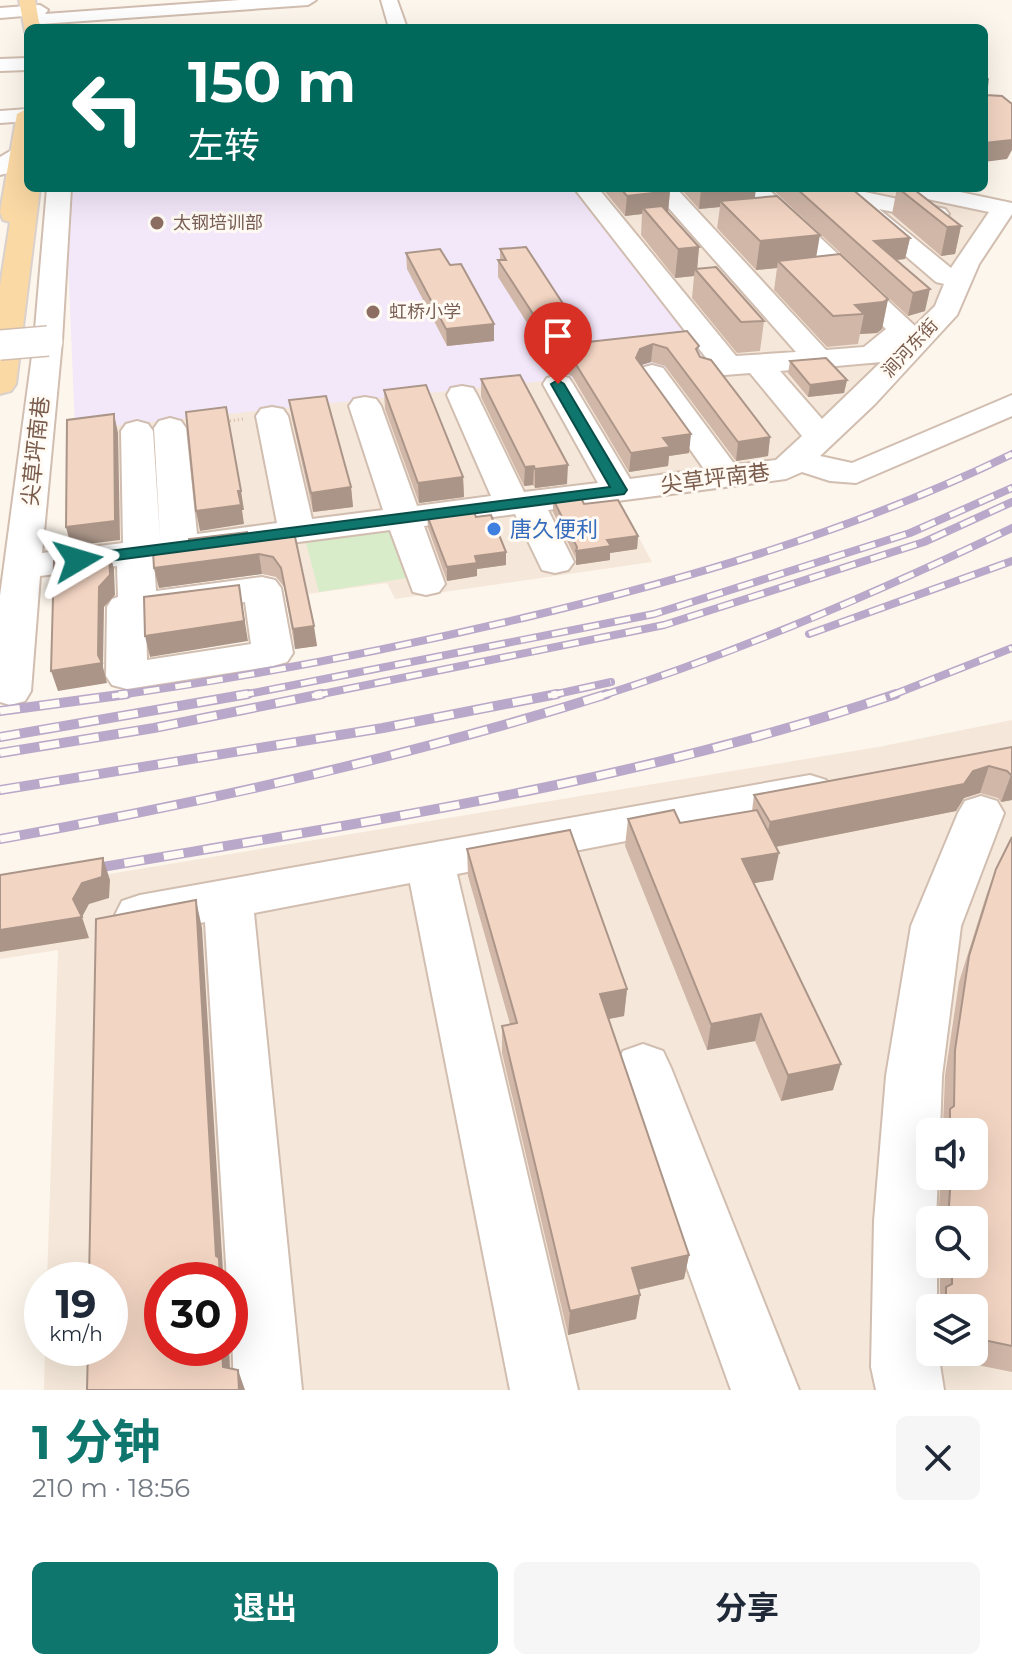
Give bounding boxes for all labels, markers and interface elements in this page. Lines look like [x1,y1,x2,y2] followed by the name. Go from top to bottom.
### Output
[188,48,356,116] text: 150 m
[56,56,160,160] icon: left
[188,123,260,167] text: 左转
[173,212,263,234] place label: 太钢培训部
[148,214,166,232] marker: 太钢培训部
[389,301,461,323] place label: 虹桥小学
[524,302,592,384] pin
[364,303,382,321] marker: 虹桥小学
[536,314,580,358] icon: arrive
[877,314,943,382] street label: 涧河东街
[16,395,55,507] street label: 尖草坪南巷
[659,458,771,499] street label: 尖草坪南巷
[510,516,598,543] place label: 唐久便利
[36,518,120,602] position arrow
[485,520,503,538] marker: 唐久便利
[916,1118,988,1366] map controls
[916,1118,988,1190] button: sound
[916,1206,988,1278] button: search
[144,1262,248,1366] speed limit sign: 30
[55,1279,97,1328] text: 19
[916,1294,988,1366] button: layers
[49,1322,103,1346] text: km/h
[32,1413,160,1471] text: 1 分钟
[896,1416,980,1500] button: close
[32,1472,190,1504] text: 210 m · 18:56
[32,1562,498,1654] button: 退出
[514,1562,980,1654] button: 分享

